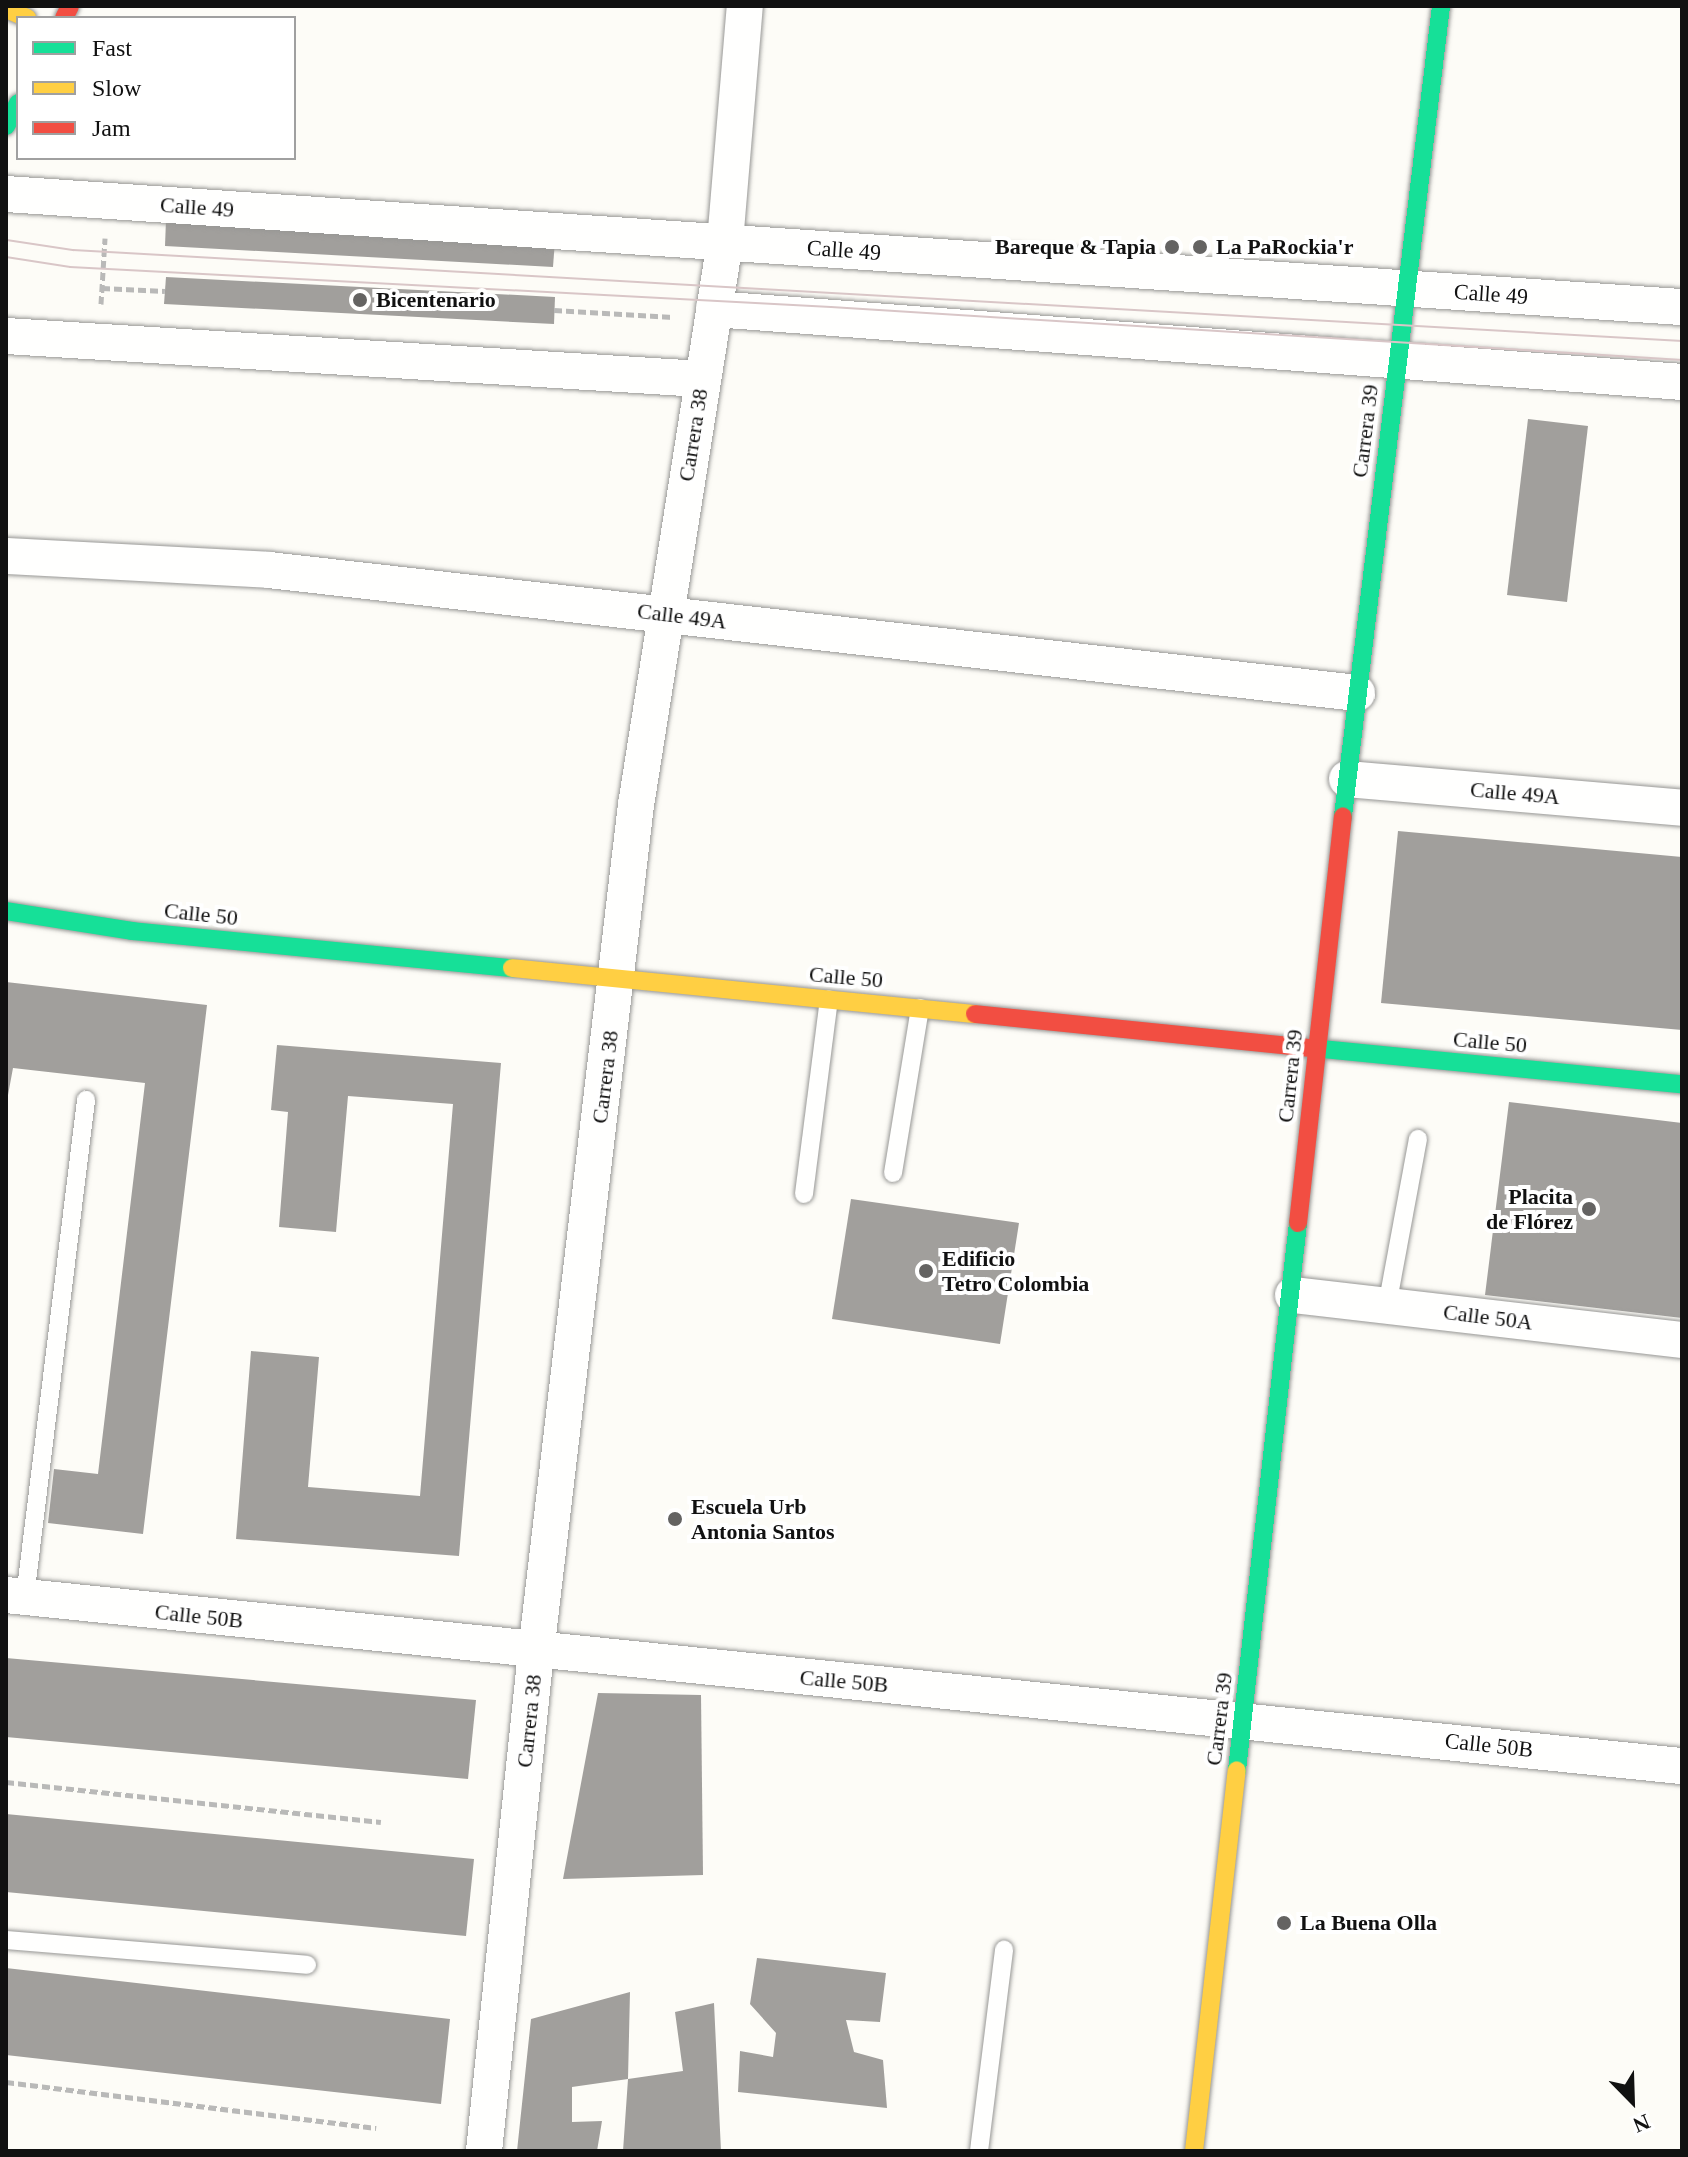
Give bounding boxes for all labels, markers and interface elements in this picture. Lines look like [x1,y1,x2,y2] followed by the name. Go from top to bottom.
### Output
[16,16,296,160] legend
[92,35,132,61] text: Fast
[92,75,141,101] text: Slow
[92,115,131,141] text: Jam
[159,191,235,223] street label: Calle 49
[806,234,882,266] street label: Calle 49
[995,234,1156,260] place label: Bareque & Tapia
[1216,234,1353,260] place label: La PaRockia'r
[1163,238,1181,256] marker: Bareque & Tapia
[1191,238,1209,256] marker: La PaRockia'r
[1453,278,1529,310] street label: Calle 49
[376,287,496,313] place label: Bicentenario
[351,291,369,309] marker: Bicentenario
[1346,383,1384,479] street label: Carrera 39
[673,387,713,483] street label: Carrera 38
[636,597,728,635] street label: Calle 49A
[1469,776,1561,810] street label: Calle 49A
[163,897,239,931] street label: Calle 50
[808,961,884,993] street label: Calle 50
[1452,1026,1528,1058] street label: Calle 50
[1272,1028,1308,1124] street label: Carrera 39
[586,1029,624,1125] street label: Carrera 38
[1486,1183,1573,1234] place label: Placita de Flórez
[1580,1200,1598,1218] marker: Placita de Flórez
[942,1245,1089,1296] place label: Edificio Tetro Colombia
[917,1262,935,1280] marker: Edificio Tetro Colombia
[1442,1298,1534,1336] street label: Calle 50A
[691,1493,835,1544] place label: Escuela Urb Antonia Santos
[666,1510,684,1528] marker: Escuela Urb Antonia Santos
[154,1598,244,1634] street label: Calle 50B
[799,1664,889,1698] street label: Calle 50B
[1200,1671,1238,1767] street label: Carrera 39
[511,1673,547,1769] street label: Carrera 38
[1444,1727,1534,1763] street label: Calle 50B
[1300,1910,1437,1936] place label: La Buena Olla
[1275,1914,1293,1932] marker: La Buena Olla
[1592,2061,1672,2141] north arrow
[1629,2109,1654,2138] text: N

